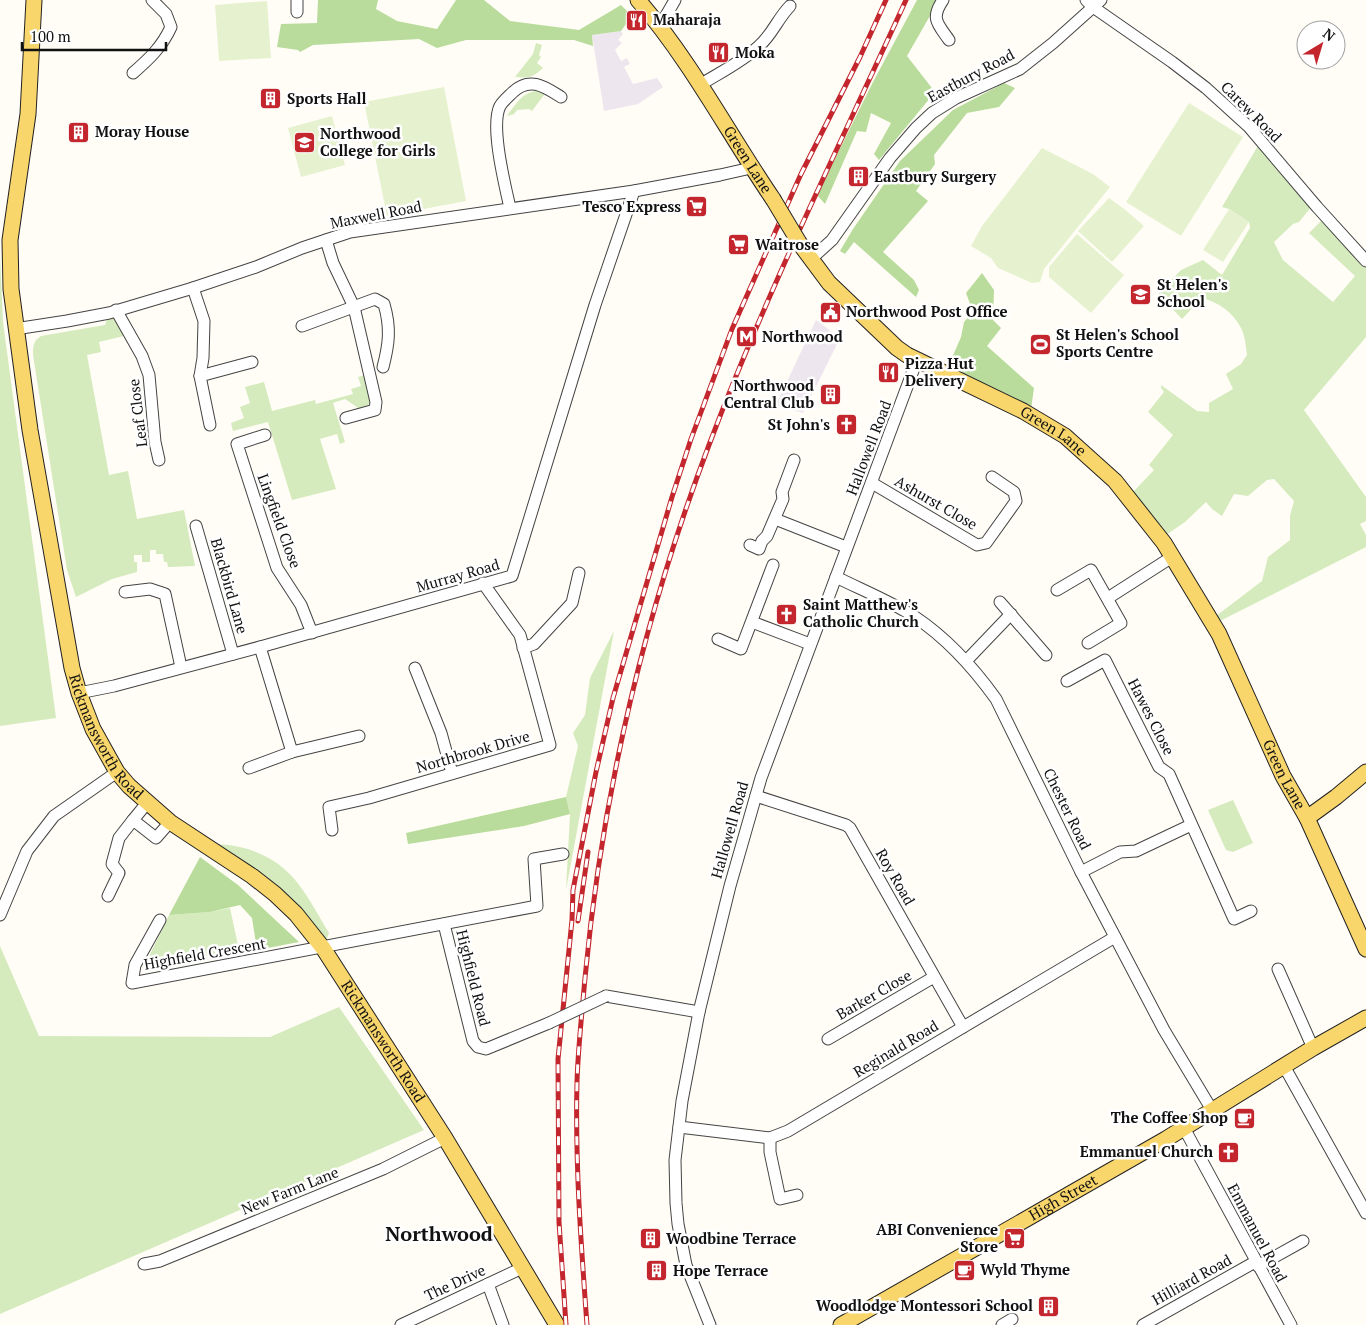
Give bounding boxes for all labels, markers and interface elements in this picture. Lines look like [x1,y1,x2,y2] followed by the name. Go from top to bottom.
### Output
[625,8,649,32] restaurant icon: Maharaja
[653,9,722,29] place label: Maharaja
[22,20,166,52] scale bar
[1296,20,1346,70] north arrow
[1319,24,1340,45] text: N
[30,26,71,46] text: 100 m
[707,41,731,65] restaurant icon: Moka
[735,42,776,62] place label: Moka
[924,44,1018,106] street label: Eastbury Road
[1217,76,1287,146] street label: Carew Road
[259,87,283,111] building icon: Sports Hall
[287,88,367,108] place label: Sports Hall
[67,120,91,144] building icon: Moray House
[95,121,189,141] place label: Moray House
[720,122,777,197] street label: Green Lane
[320,123,436,160] place label: Northwood College for Girls
[292,131,316,155] school or university icon: Northwood College for Girls
[846,165,870,189] building icon: Eastbury Surgery
[874,166,997,186] place label: Eastbury Surgery
[328,195,423,233] street label: Maxwell Road
[685,195,709,219] supermarket icon: Tesco Express
[582,196,681,216] place label: Tesco Express
[727,233,751,257] supermarket icon: Waitrose
[755,234,819,254] place label: Waitrose
[1157,274,1228,311] place label: St Helen's School
[1129,282,1153,306] school or university icon: St Helen's School
[818,300,842,324] public building icon: Northwood Post Office
[846,301,1008,321] place label: Northwood Post Office
[1056,324,1179,361] place label: St Helen's School Sports Centre
[734,325,758,349] metro station icon: Northwood
[762,326,843,346] place label: Northwood
[1028,332,1052,356] sports icon: St Helen's School Sports Centre
[905,353,974,390] place label: Pizza Hut Delivery
[877,361,901,385] restaurant icon: Pizza Hut Delivery
[724,375,814,412] place label: Northwood Central Club
[123,378,151,448] street label: Leaf Close
[818,383,842,407] building icon: Northwood Central Club
[841,397,895,498] street label: Hallowell Road
[1017,401,1091,460] street label: Green Lane
[834,413,858,437] church icon: St John's
[768,414,830,434] place label: St John's
[892,470,981,534] street label: Ashurst Close
[254,471,306,571] street label: Lingfield Close
[207,536,253,636] street label: Blackbird Lane
[414,554,502,596] street label: Murray Road
[803,594,919,631] place label: Saint Matthew's Catholic Church
[775,602,799,626] church icon: Saint Matthew's Catholic Church
[65,672,148,803] street label: Rickmansworth Road
[1124,675,1180,758] street label: Hawes Close
[414,725,532,777] street label: Northbrook Drive
[1259,736,1311,813] street label: Green Lane
[1040,764,1096,853] street label: Chester Road
[706,779,752,881] street label: Hallowell Road
[872,845,920,908] street label: Roy Road
[452,927,496,1028] street label: Highfield Road
[142,932,268,974] street label: Highfield Crescent
[832,965,915,1024] street label: Barker Close
[337,976,430,1106] street label: Rickmansworth Road
[849,1015,942,1081] street label: Reginald Road
[1232,1106,1256,1130] cafe icon: The Coffee Shop
[1111,1107,1228,1127] place label: The Coffee Shop
[1217,1140,1241,1164] church icon: Emmanuel Church
[1080,1141,1213,1161] place label: Emmanuel Church
[238,1161,341,1219] street label: New Farm Lane
[1025,1169,1101,1224] street label: High Street
[1223,1180,1292,1285] street label: Emmanuel Road
[876,1219,998,1256] place label: ABI Convenience Store
[385,1220,493,1247] district label: Northwood
[638,1227,662,1251] building icon: Woodbine Terrace
[1002,1227,1026,1251] supermarket icon: ABI Convenience Store
[666,1228,796,1248] place label: Woodbine Terrace
[1148,1249,1235,1309] street label: Hilliard Road
[952,1258,976,1282] cafe icon: Wyld Thyme
[421,1259,488,1305] street label: The Drive
[645,1259,669,1283] building icon: Hope Terrace
[980,1259,1070,1279] place label: Wyld Thyme
[673,1260,768,1280] place label: Hope Terrace
[1037,1294,1061,1318] building icon: Woodlodge Montessori School
[816,1295,1033,1315] place label: Woodlodge Montessori School

